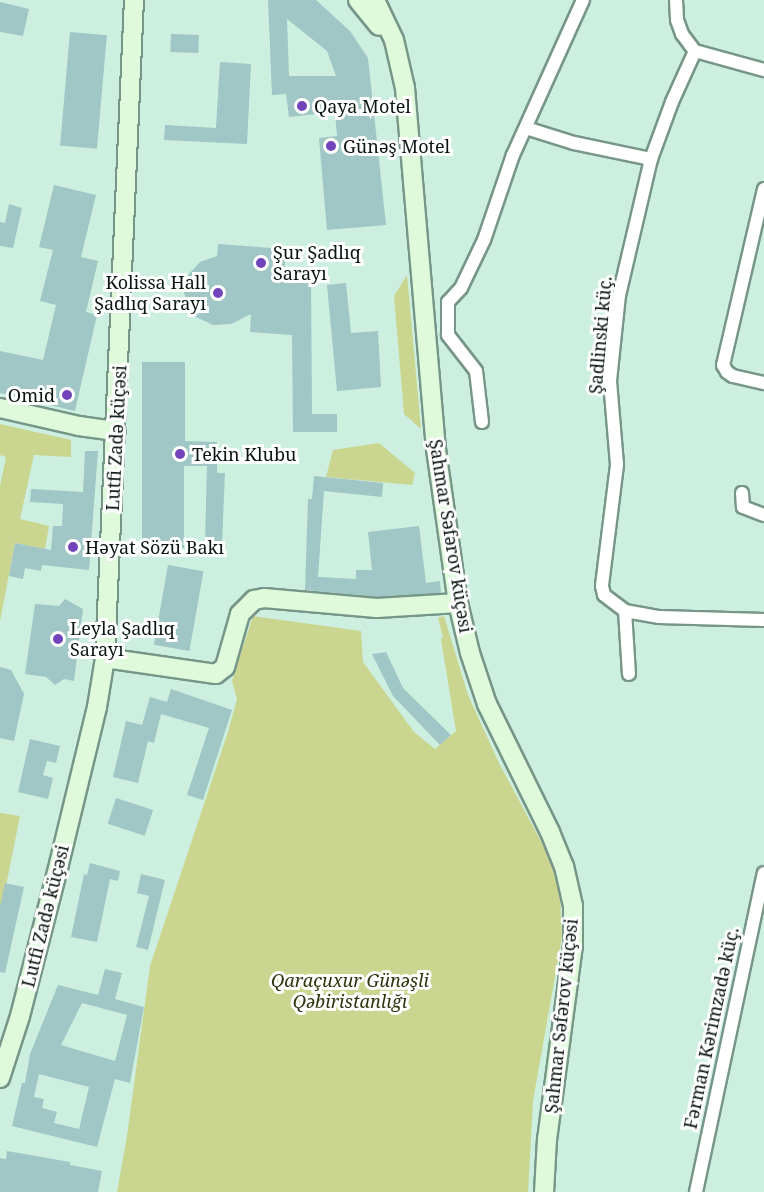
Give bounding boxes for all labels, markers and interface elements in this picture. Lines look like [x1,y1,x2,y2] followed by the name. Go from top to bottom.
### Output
[314,95,411,117] place label: Qaya Motel
[295,99,309,113] marker: Qaya Motel
[343,135,450,157] place label: Günəş Motel
[324,139,338,153] marker: Günəş Motel
[273,242,361,284] place label: Şur Şadlıq Sarayı
[254,256,268,270] marker: Şur Şadlıq Sarayı
[94,272,206,314] place label: Kolissa Hall Şadlıq Sarayı
[584,275,616,395] street label: Şadlinski küç.
[211,286,225,300] marker: Kolissa Hall Şadlıq Sarayı
[101,364,131,512] street label: Lutfi Zadə küçəsi
[8,384,55,406] place label: Omid
[60,388,74,402] marker: Omid
[425,438,477,634] street label: Şahmar Səfərov küçəsi
[192,443,296,465] place label: Tekin Klubu
[173,447,187,461] marker: Tekin Klubu
[85,536,224,558] place label: Həyat Sözü Bakı
[66,540,80,554] marker: Həyat Sözü Bakı
[70,618,175,660] place label: Leyla Şadlıq Sarayı
[51,632,65,646] marker: Leyla Şadlıq Sarayı
[17,843,73,989] street label: Lutfi Zadə küçəsi
[540,918,582,1114] street label: Şahmar Səfərov küçəsi
[679,925,743,1131] street label: Fərman Kərimzadə küç.
[271,970,429,1012] park label: Qaraçuxur Günəşli Qəbiristanlığı

